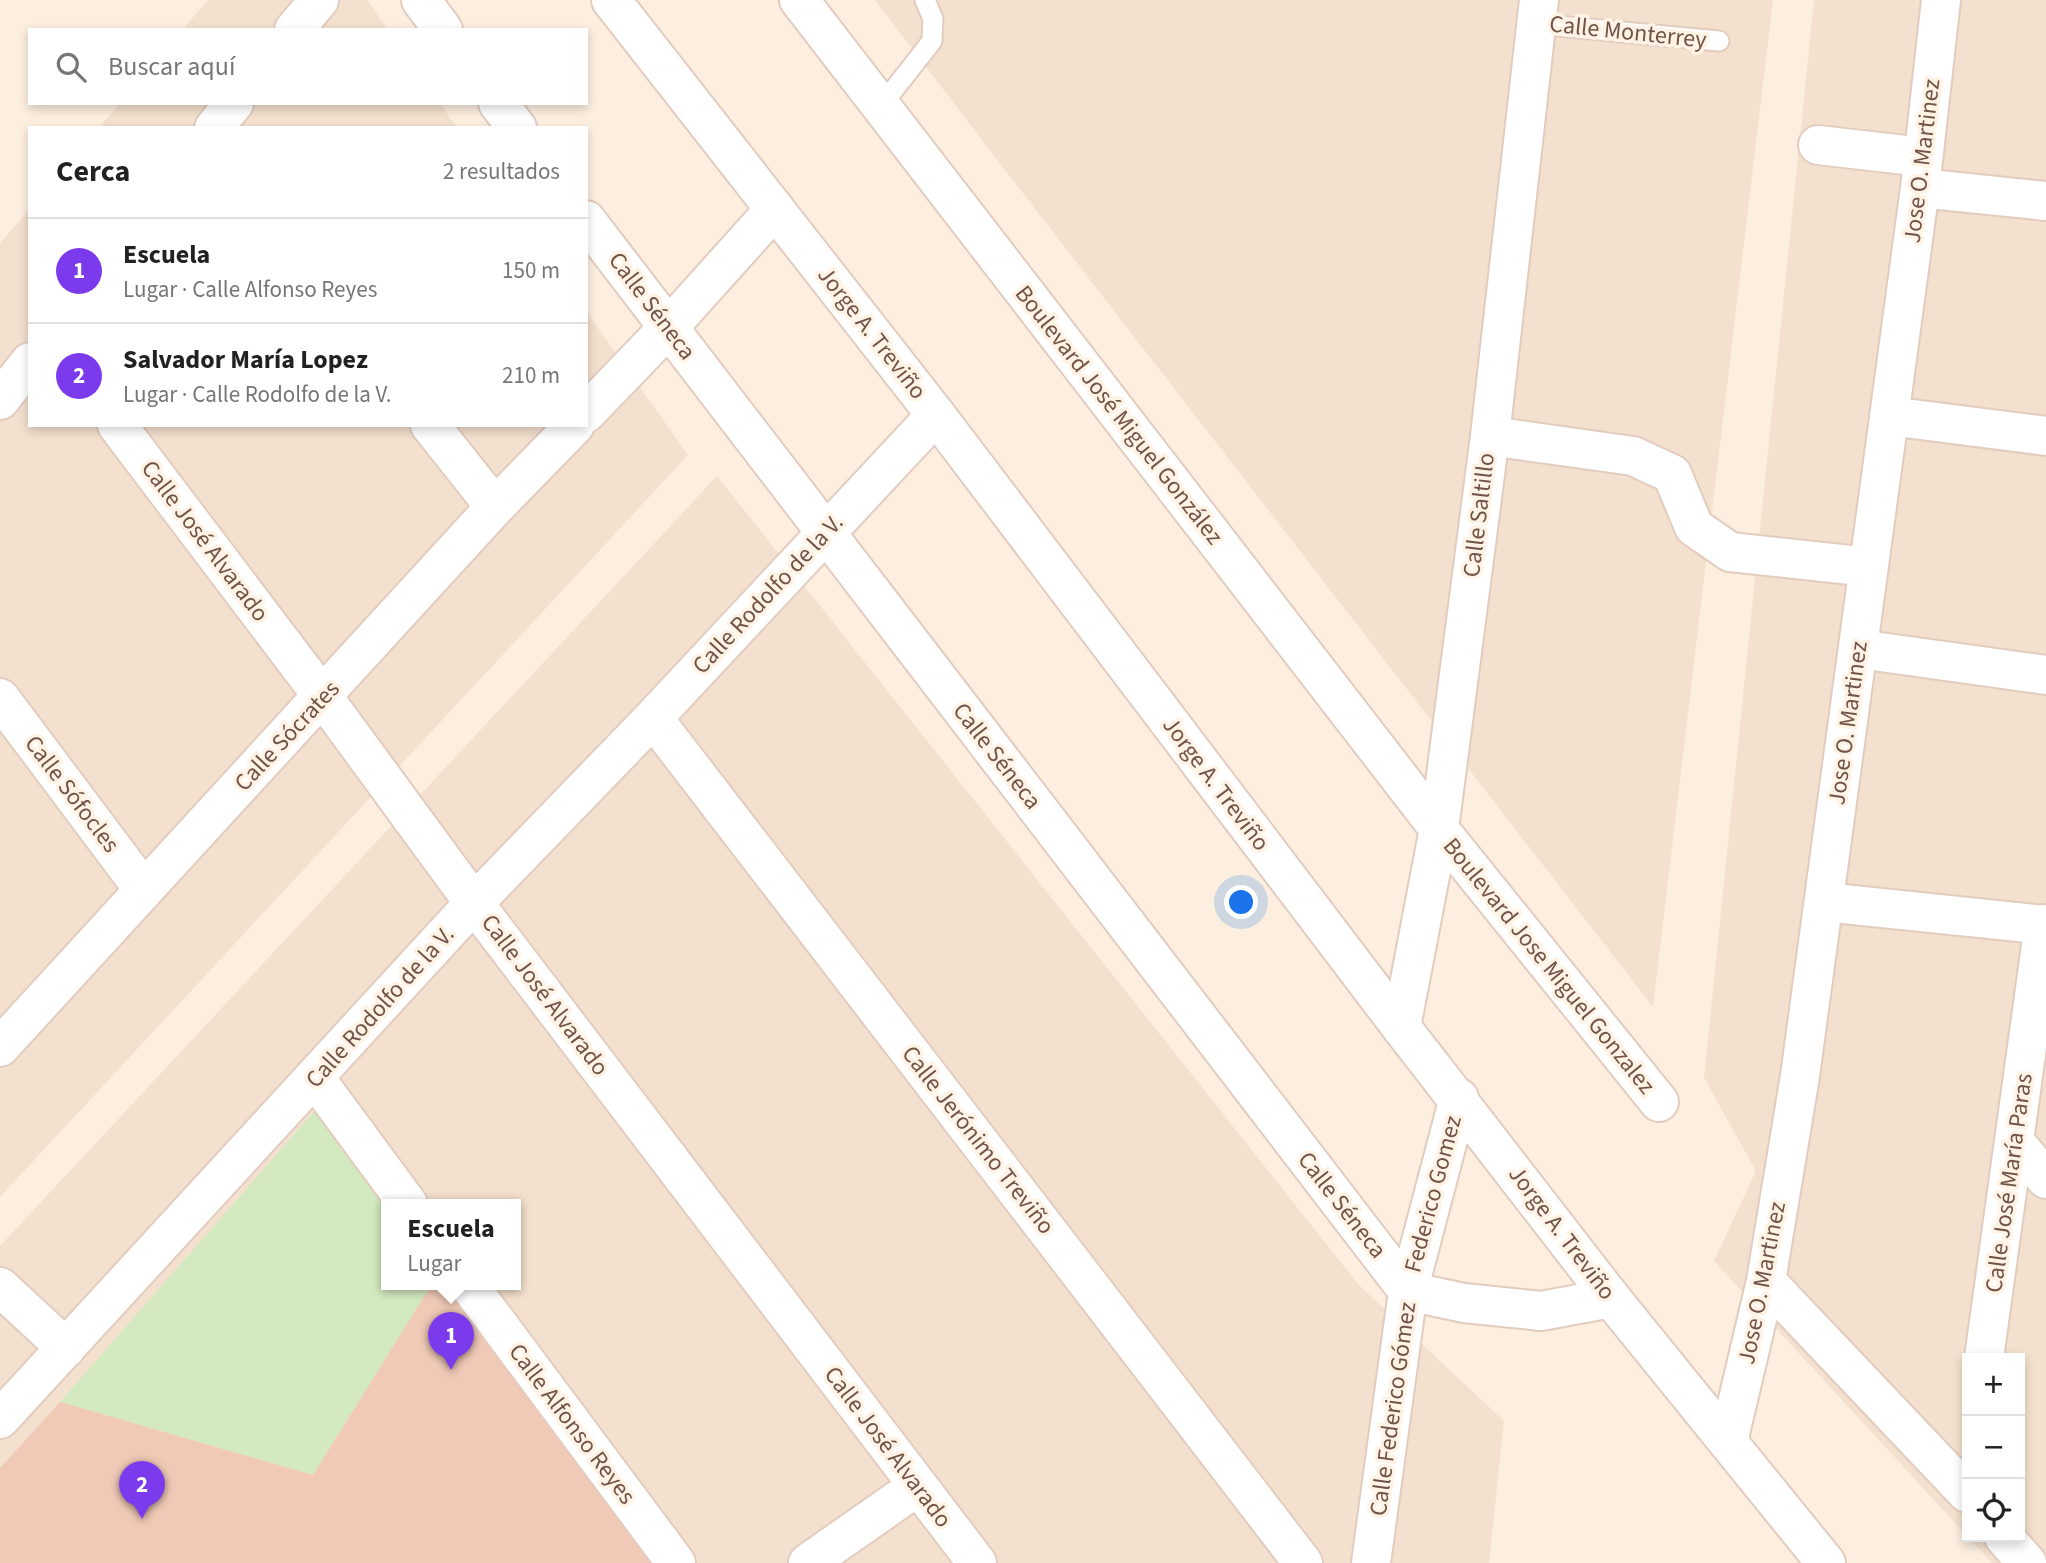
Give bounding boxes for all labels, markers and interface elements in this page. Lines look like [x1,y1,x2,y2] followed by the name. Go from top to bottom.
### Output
[1548,6,1708,58] street label: Calle Monterrey
[28,28,588,105] search box
[52,48,90,86] icon: search
[108,48,235,85] text: Buscar aquí
[1895,77,1949,245] street label: Jose O. Martinez
[56,150,130,193] text: Cerca
[443,155,560,188] text: 2 resultados
[123,236,210,273] text: Escuela
[600,245,704,367] street label: Calle Séneca
[73,254,85,287] text: 1
[502,254,560,287] text: 150 m
[809,259,935,407] street label: Jorge A. Treviño
[123,273,377,306] text: Lugar · Calle Alfonso Reyes
[1006,278,1232,552] street label: Boulevard José Miguel González
[123,341,368,378] text: Salvador María Lopez
[73,359,85,392] text: 2
[502,359,560,392] text: 210 m
[123,378,392,411] text: Lugar · Calle Rodolfo de la V.
[1454,451,1504,579] street label: Calle Saltillo
[133,453,277,629] street label: Calle José Alvarado
[684,506,852,682] street label: Calle Rodolfo de la V.
[1819,639,1877,807] street label: Jose O. Martinez
[226,673,348,799] street label: Calle Sócrates
[944,695,1050,817] street label: Calle Séneca
[1154,710,1278,858] street label: Jorge A. Treviño
[16,728,128,860] street label: Calle Sófocles
[1434,830,1664,1102] street label: Boulevard Jose Miguel Gonzalez
[1224,885,1258,919] your location
[473,907,617,1083] street label: Calle José Alvarado
[297,918,463,1096] street label: Calle Rodolfo de la V.
[893,1038,1063,1242] street label: Calle Jerónimo Treviño
[1976,1071,2042,1295] street label: Calle José María Paras
[1395,1112,1471,1276] street label: Federico Gomez
[1289,1144,1395,1266] street label: Calle Séneca
[1500,1159,1624,1307] street label: Jorge A. Treviño
[381,1199,521,1290] popup
[1729,1199,1795,1367] street label: Jose O. Martinez
[407,1210,495,1247] text: Escuela
[407,1247,462,1280] text: Lugar
[1361,1300,1425,1518] street label: Calle Federico Gómez
[428,1312,474,1370] pin: 1
[500,1336,644,1512] street label: Calle Alfonso Reyes
[1962,1353,2025,1542] map controls
[1962,1353,2025,1416] button: +
[816,1359,960,1535] street label: Calle José Alvarado
[1962,1416,2025,1479] button: −
[119,1461,165,1519] pin: 2
[1962,1479,2025,1542] button: locate

